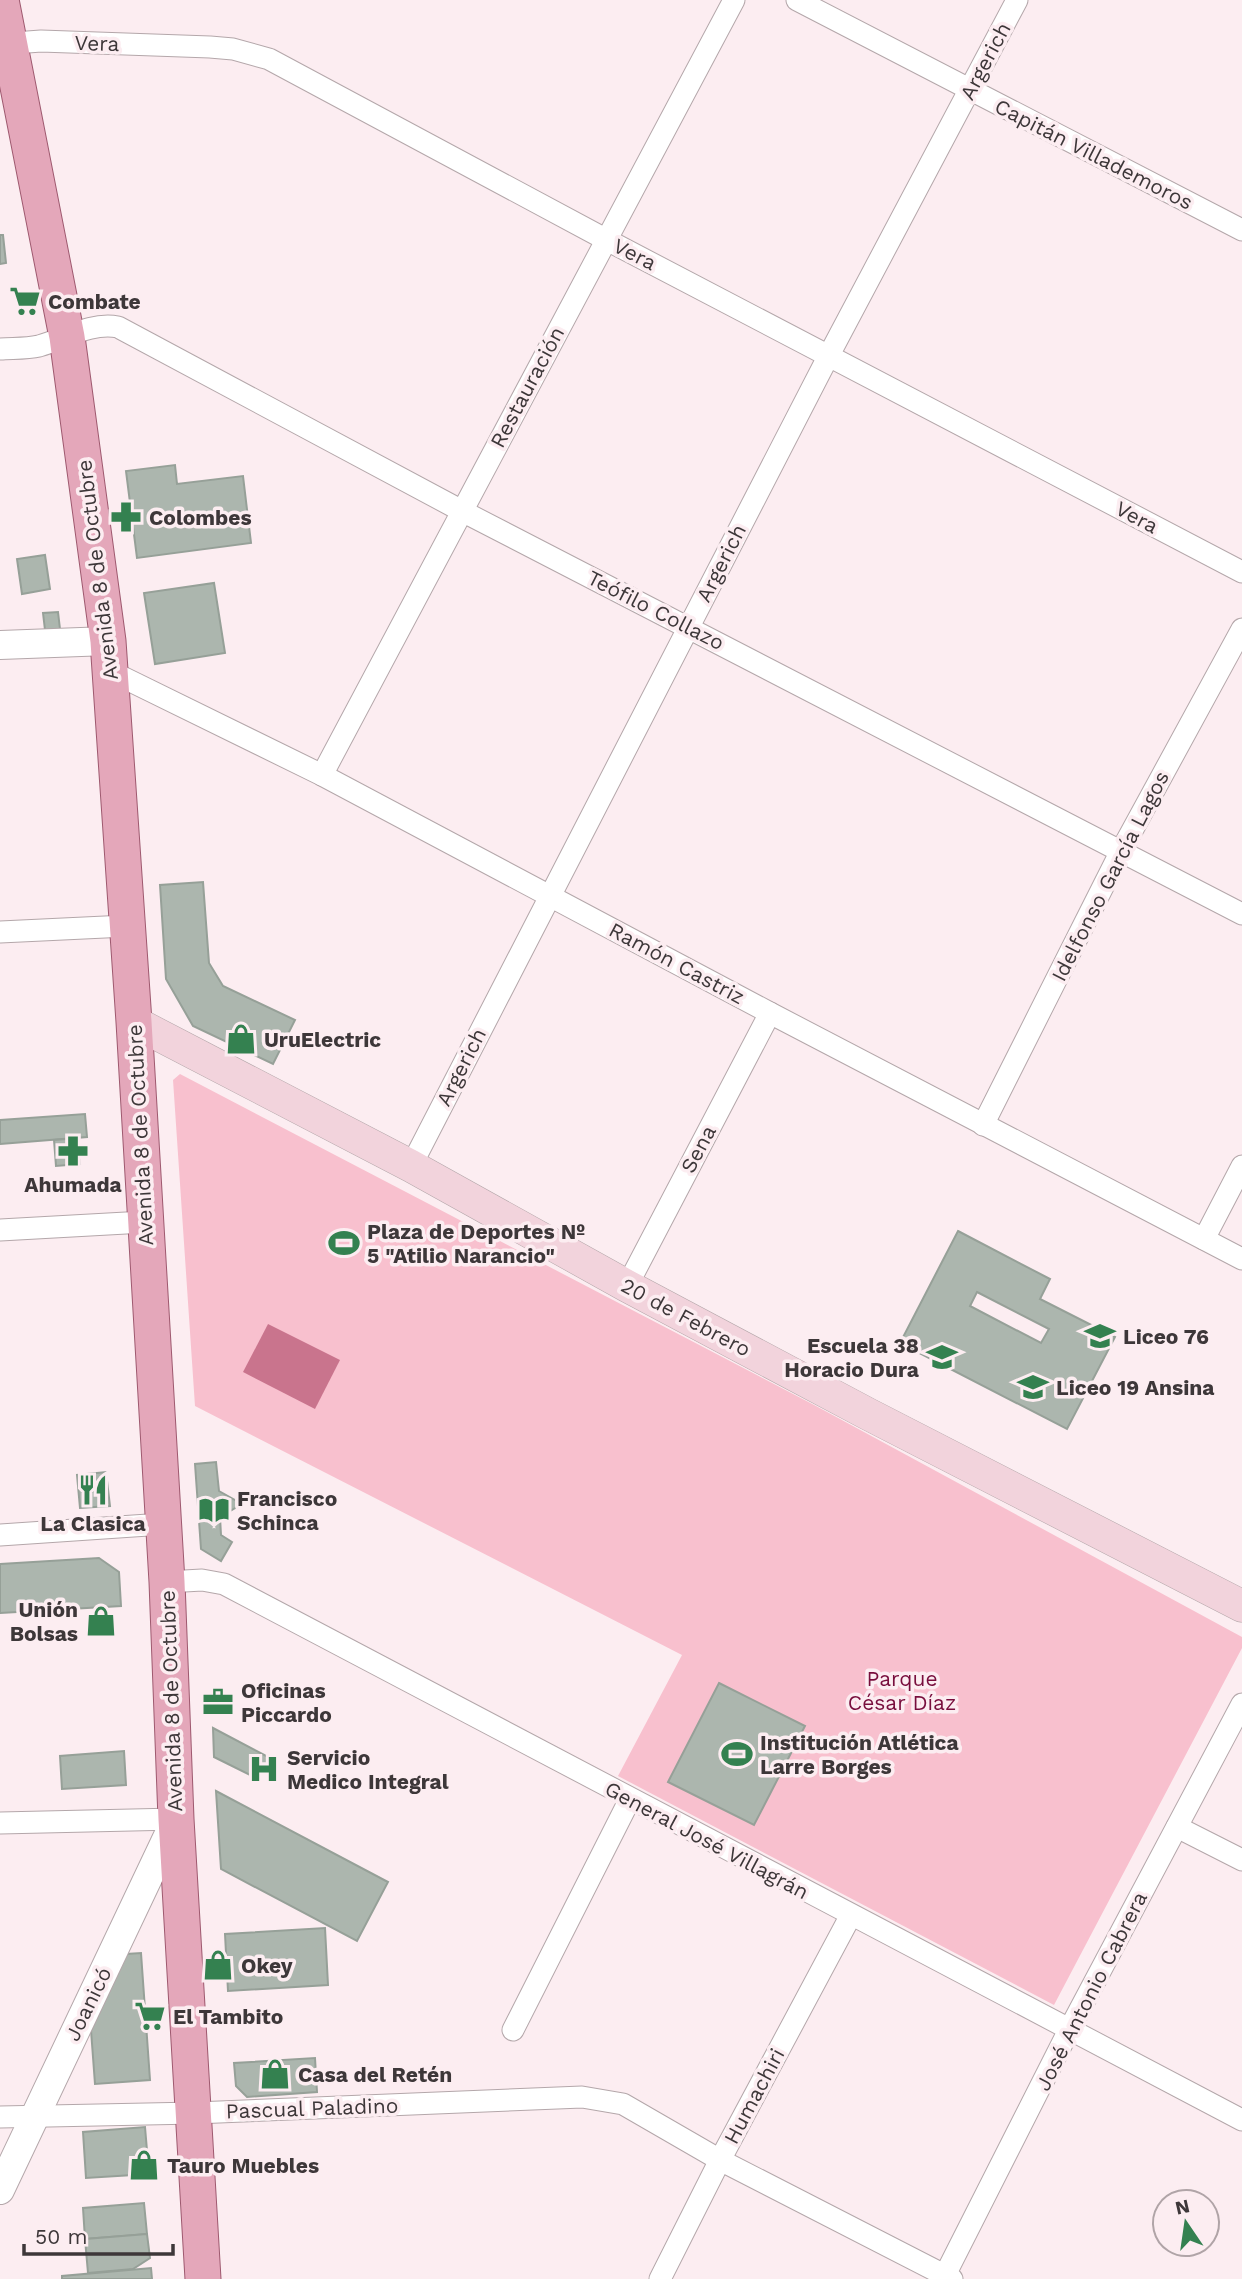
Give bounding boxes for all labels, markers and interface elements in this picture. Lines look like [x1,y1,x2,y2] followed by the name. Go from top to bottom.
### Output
[954,18,1016,104] street label: Argerich
[74,30,120,56] street label: Vera
[991,93,1197,215] street label: Capitán Villademoros
[609,233,661,275] street label: Vera
[8,284,42,318] supermarket icon: Combate
[48,289,141,314] place label: Combate
[485,322,569,452] street label: Restauración
[71,458,123,682] street label: Avenida 8 de Octubre
[1111,495,1163,539] street label: Vera
[109,500,143,534] pharmacy icon: Colombes
[149,505,252,530] place label: Colombes
[691,520,751,606] street label: Argerich
[583,565,729,655] street label: Teófilo Collazo
[1046,767,1174,985] street label: Idelfonso García Lagos
[605,917,749,1009] street label: Ramón Castriz
[224,1022,258,1056] shop icon: UruElectric
[122,1024,158,1246] street label: Avenida 8 de Octubre
[431,1024,491,1110] street label: Argerich
[264,1027,381,1052] place label: UruElectric
[675,1121,721,1177] street label: Sena
[56,1134,90,1168] pharmacy icon: Ahumada
[24,1172,123,1197] place label: Ahumada
[367,1219,585,1268] place label: Plaza de Deportes Nº 5 "Atilio Narancio"
[327,1226,361,1260] sports icon: Plaza de Deportes Nº 5 "Atilio Narancio"
[617,1272,755,1362] street label: 20 de Febrero
[1083,1319,1117,1353] school or university icon: Liceo 76
[1123,1324,1209,1349] place label: Liceo 76
[784,1333,920,1382] place label: Escuela 38 Horacio Dura
[925,1340,959,1374] school or university icon: Escuela 38 Horacio Dura
[1016,1370,1050,1404] school or university icon: Liceo 19 Ansina
[1056,1375,1215,1400] place label: Liceo 19 Ansina
[76,1473,110,1507] restaurant icon: La Clasica
[237,1486,337,1535] place label: Francisco Schinca
[197,1493,231,1527] library icon: Francisco Schinca
[40,1511,147,1536] place label: La Clasica
[155,1590,187,1812] street label: Avenida 8 de Octubre
[10,1597,78,1646] place label: Unión Bolsas
[84,1604,118,1638] shop icon: Unión Bolsas
[848,1666,956,1715] park label: Parque César Díaz
[241,1678,332,1727] place label: Oficinas Piccardo
[201,1685,235,1719] office icon: Oficinas Piccardo
[760,1730,959,1779] place label: Institución Atlética Larre Borges
[720,1737,754,1771] sports icon: Institución Atlética Larre Borges
[287,1745,449,1794] place label: Servicio Medico Integral
[247,1752,281,1786] hospital icon: Servicio Medico Integral
[601,1776,813,1904] street label: General José Villagrán
[1030,1887,1152,2095] street label: José Antonio Cabrera
[201,1948,235,1982] shop icon: Okey
[241,1953,293,1978] place label: Okey
[59,1963,117,2045] street label: Joanicó
[133,1999,167,2033] supermarket icon: El Tambito
[173,2004,283,2029] place label: El Tambito
[718,2044,790,2148] street label: Humachiri
[258,2057,292,2091] shop icon: Casa del Retén
[298,2062,452,2087] place label: Casa del Retén
[225,2092,399,2124] street label: Pascual Paladino
[127,2148,161,2182] shop icon: Tauro Muebles
[167,2153,319,2178] place label: Tauro Muebles
[1151,2188,1221,2258] north arrow
[1173,2194,1192,2220] text: N
[24,2212,173,2256] scale bar
[35,2224,87,2249] text: 50 m

